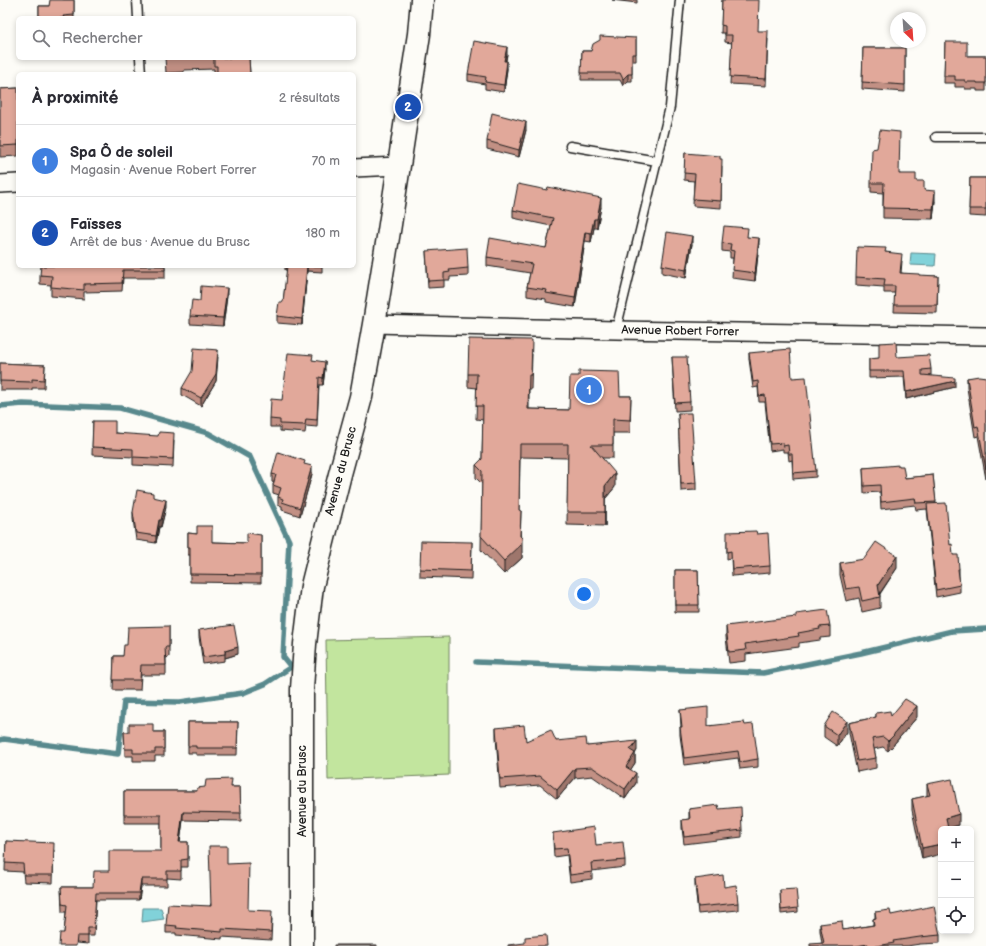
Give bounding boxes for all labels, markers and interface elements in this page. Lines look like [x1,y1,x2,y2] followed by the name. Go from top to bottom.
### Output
[890,12,926,48] north arrow
[16,16,356,60] search box
[30,27,52,49] icon: search
[62,29,142,48] text: Rechercher
[32,88,118,108] text: À proximité
[279,90,340,106] text: 2 résultats
[395,92,421,122] pin: 2
[70,143,173,162] text: Spa Ô de soleil
[42,153,48,169] text: 1
[312,153,340,169] text: 70 m
[70,162,256,178] text: Magasin · Avenue Robert Forrer
[70,215,122,234] text: Faïsses
[41,225,49,241] text: 2
[305,225,340,241] text: 180 m
[70,234,250,250] text: Arrêt de bus · Avenue du Brusc
[621,322,740,340] street label: Avenue Robert Forrer
[576,375,602,405] pin: 1
[322,425,360,517] street label: Avenue du Brusc
[574,584,594,604] your location
[295,745,310,837] street label: Avenue du Brusc
[938,826,974,934] map controls
[938,826,974,862] button: +
[938,862,974,898] button: −
[938,898,974,934] button: locate

